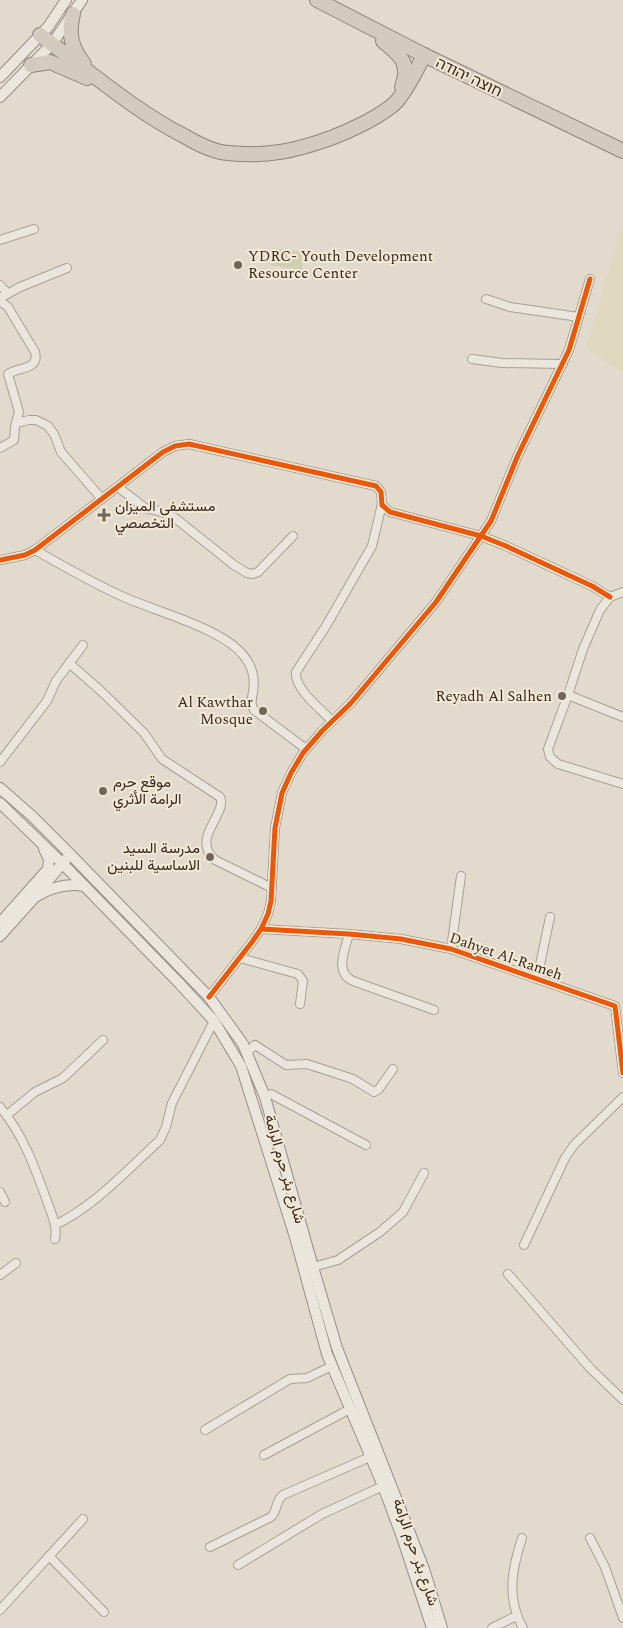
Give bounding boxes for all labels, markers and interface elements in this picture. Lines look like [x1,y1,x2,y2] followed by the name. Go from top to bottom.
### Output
[432,51,506,103] street label: חוצה יהודה
[248,245,433,285] place label: YDRC- Youth Development Resource Center
[232,259,244,271] marker: YDRC- Youth Development Resource Center
[115,495,215,536] place label: مستشفى الميزان التخصصي
[97,508,111,522] marker: مستشفى الميزان التخصصي
[436,685,552,708] place label: Reyadh Al Salhen
[556,690,568,702] marker: Reyadh Al Salhen
[177,691,253,731] place label: Al Kawthar Mosque
[257,705,269,717] marker: Al Kawthar Mosque
[113,771,182,812] place label: موقع حرم الرامة الأثري
[97,785,109,797] marker: موقع حرم الرامة الأثري
[107,837,200,877] place label: مدرسة السيد الاساسية للبنين
[204,851,216,863] marker: مدرسة السيد الاساسية للبنين
[446,926,566,987] street label: Dahyet Al-Rameh
[258,1112,311,1227] street label: شارع بئر حرم الرامة
[386,1495,445,1609] street label: شارع بئر حرم الرامة

